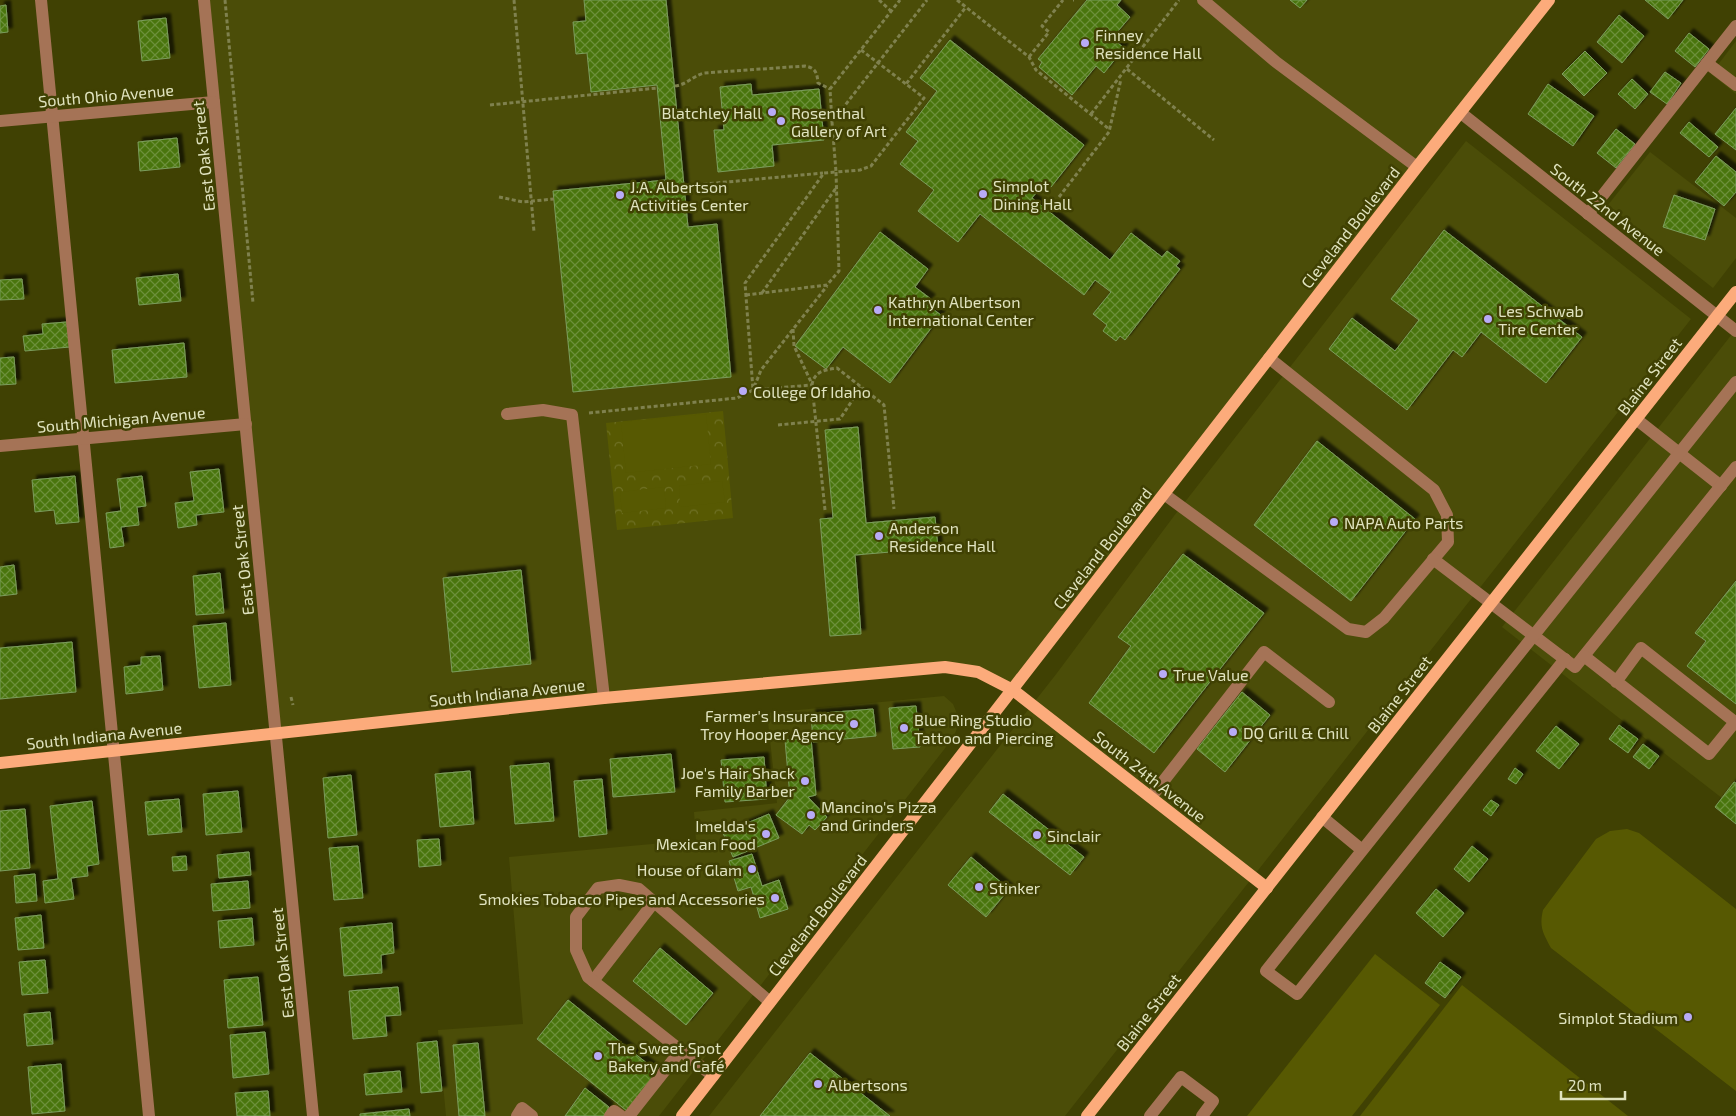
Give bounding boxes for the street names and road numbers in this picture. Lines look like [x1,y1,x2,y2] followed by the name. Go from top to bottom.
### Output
[37,80,175,110] street label: South Ohio Avenue
[188,100,218,212] street label: East Oak Street
[1547,159,1669,259] street label: South 22nd Avenue
[1297,162,1403,292] street label: Cleveland Boulevard
[1613,333,1685,419] street label: Blaine Street
[36,402,206,436] street label: South Michigan Avenue
[1049,483,1155,613] street label: Cleveland Boulevard
[227,504,257,616] street label: East Oak Street
[1363,651,1435,737] street label: Blaine Street
[428,674,586,710] street label: South Indiana Avenue
[25,717,183,753] street label: South Indiana Avenue
[1090,726,1210,826] street label: South 24th Avenue
[764,850,870,980] street label: Cleveland Boulevard
[267,907,297,1019] street label: East Oak Street
[1112,969,1184,1055] street label: Blaine Street

